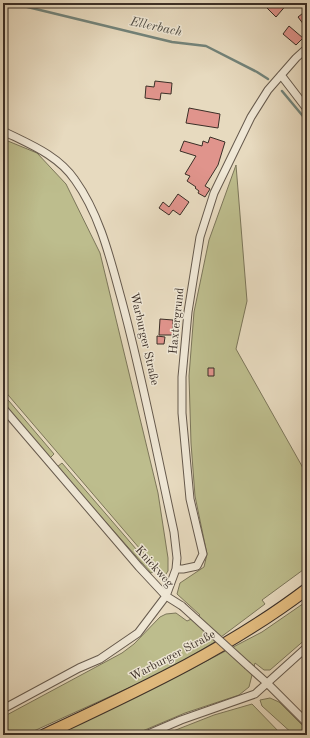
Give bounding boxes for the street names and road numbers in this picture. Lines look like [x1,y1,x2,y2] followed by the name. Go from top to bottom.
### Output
[168,287,186,355] street label: Haxtergrund
[127,291,161,387] street label: Warburger Straße
[132,544,176,590] street label: Knickweg
[128,628,218,684] street label: Warburger Straße

